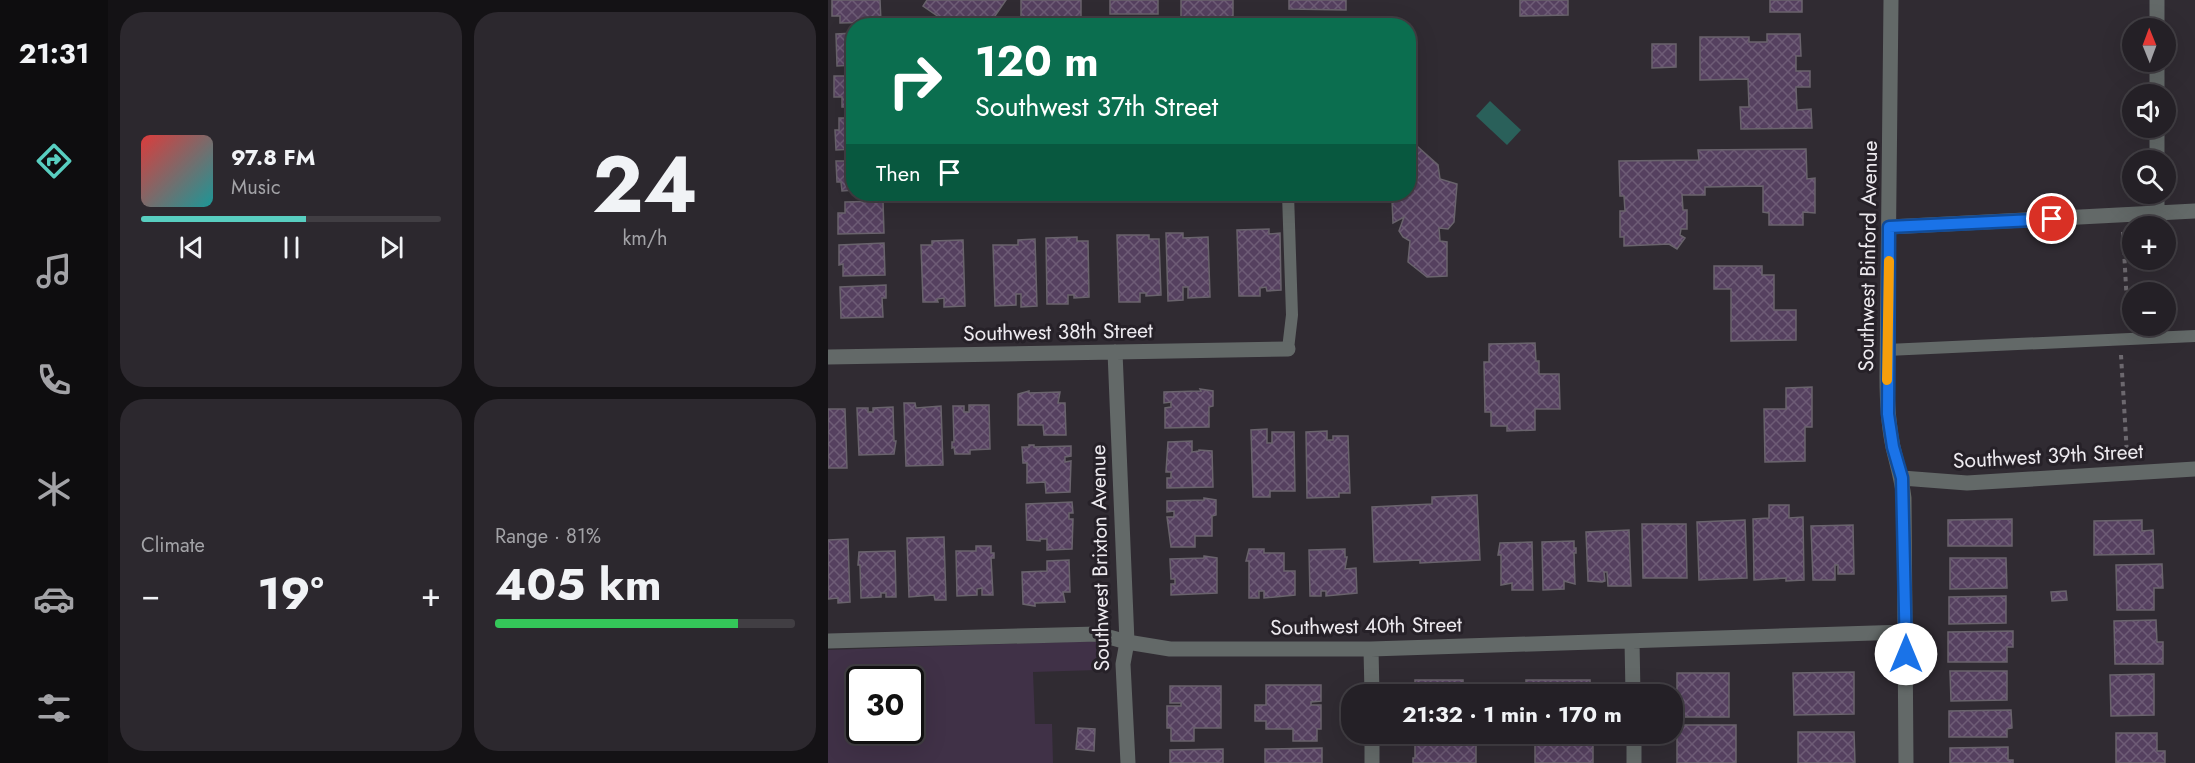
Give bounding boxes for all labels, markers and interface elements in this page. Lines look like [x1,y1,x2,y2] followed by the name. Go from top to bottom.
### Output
[2122,18,2176,72] north arrow
[2122,18,2176,336] map controls
[975,31,1099,92] text: 120 m
[19,34,89,73] text: 21:31
[876,42,954,120] icon: right
[2122,84,2176,138] button: sound
[975,87,1218,126] text: Southwest 37th Street
[592,129,698,241] text: 24
[33,140,75,182] icon: directions
[1851,140,1885,372] street label: Southwest Binford Avenue
[231,141,315,173] text: 97.8 FM
[2122,150,2176,204] button: search
[933,156,966,189] icon: arrive
[876,157,921,189] text: Then
[231,173,281,202] text: Music
[2026,193,2077,244] pin
[2035,202,2068,235] icon: arrive
[2122,216,2176,270] button: +
[622,224,668,253] text: km/h
[175,231,208,264] icon: previous
[275,231,308,264] icon: pause
[375,231,408,264] icon: next
[33,250,75,292] icon: music
[2122,282,2176,336] button: −
[963,315,1153,349] street label: Southwest 38th Street
[33,359,75,401] icon: phone
[1952,436,2144,476] street label: Southwest 39th Street
[1083,444,1117,672] street label: Southwest Brixton Avenue
[33,468,75,510] icon: climate
[495,522,601,551] text: Range · 81%
[141,531,205,560] text: Climate
[495,552,662,617] text: 405 km
[257,561,324,626] text: 19°
[141,571,160,618] text: −
[421,571,441,618] text: +
[33,578,75,620] icon: car
[1270,609,1462,643] street label: Southwest 40th Street
[1874,622,1938,686] position arrow
[846,666,924,744] speed limit sign: 30
[33,687,75,729] icon: filters
[1402,698,1622,730] text: 21:32 · 1 min · 170 m

